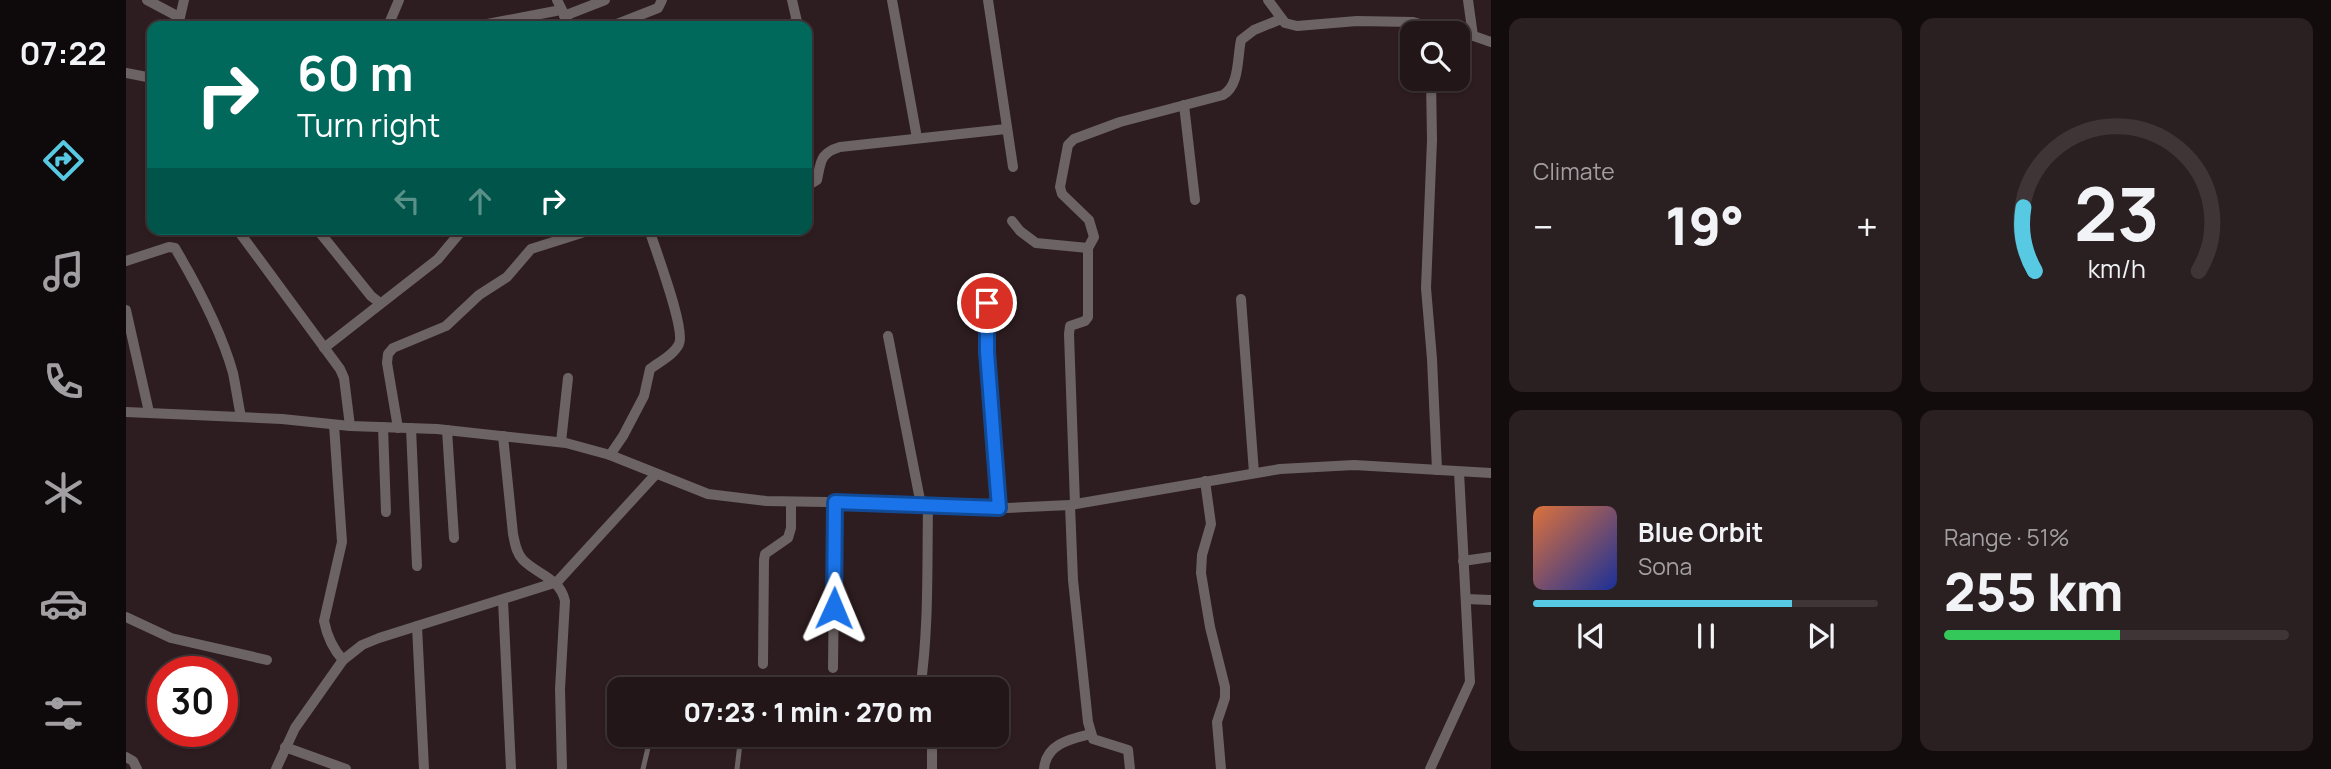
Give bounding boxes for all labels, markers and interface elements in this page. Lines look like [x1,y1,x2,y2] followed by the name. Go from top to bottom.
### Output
[1400,21,1470,91] map controls
[1400,21,1470,91] button: search
[19,31,107,75] text: 07:22
[297,39,414,106] text: 60 m
[182,49,273,140] icon: right
[297,103,440,147] text: Turn right
[39,136,88,185] icon: directions
[1533,155,1615,187] text: Climate
[2074,163,2159,263] text: 23
[388,182,426,220] icon: left
[461,182,499,220] icon: ahead
[534,182,572,220] icon: right
[1665,190,1744,261] text: 19°
[1533,200,1554,252] text: −
[1856,200,1878,252] text: +
[39,247,88,296] icon: music
[2087,251,2146,286] text: km/h
[957,273,1017,333] pin
[968,284,1006,322] icon: arrive
[39,357,88,406] icon: phone
[39,468,88,517] icon: climate
[1638,514,1763,550] text: Blue Orbit
[1944,521,2069,553] text: Range · 51%
[1638,550,1692,582] text: Sona
[1944,556,2123,627] text: 255 km
[797,571,871,645] position arrow
[39,579,88,628] icon: car
[1572,617,1610,655] icon: previous
[1687,617,1725,655] icon: pause
[1802,617,1840,655] icon: next
[147,656,238,747] speed limit sign: 30
[39,689,88,738] icon: filters
[684,694,932,730] text: 07:23 · 1 min · 270 m

